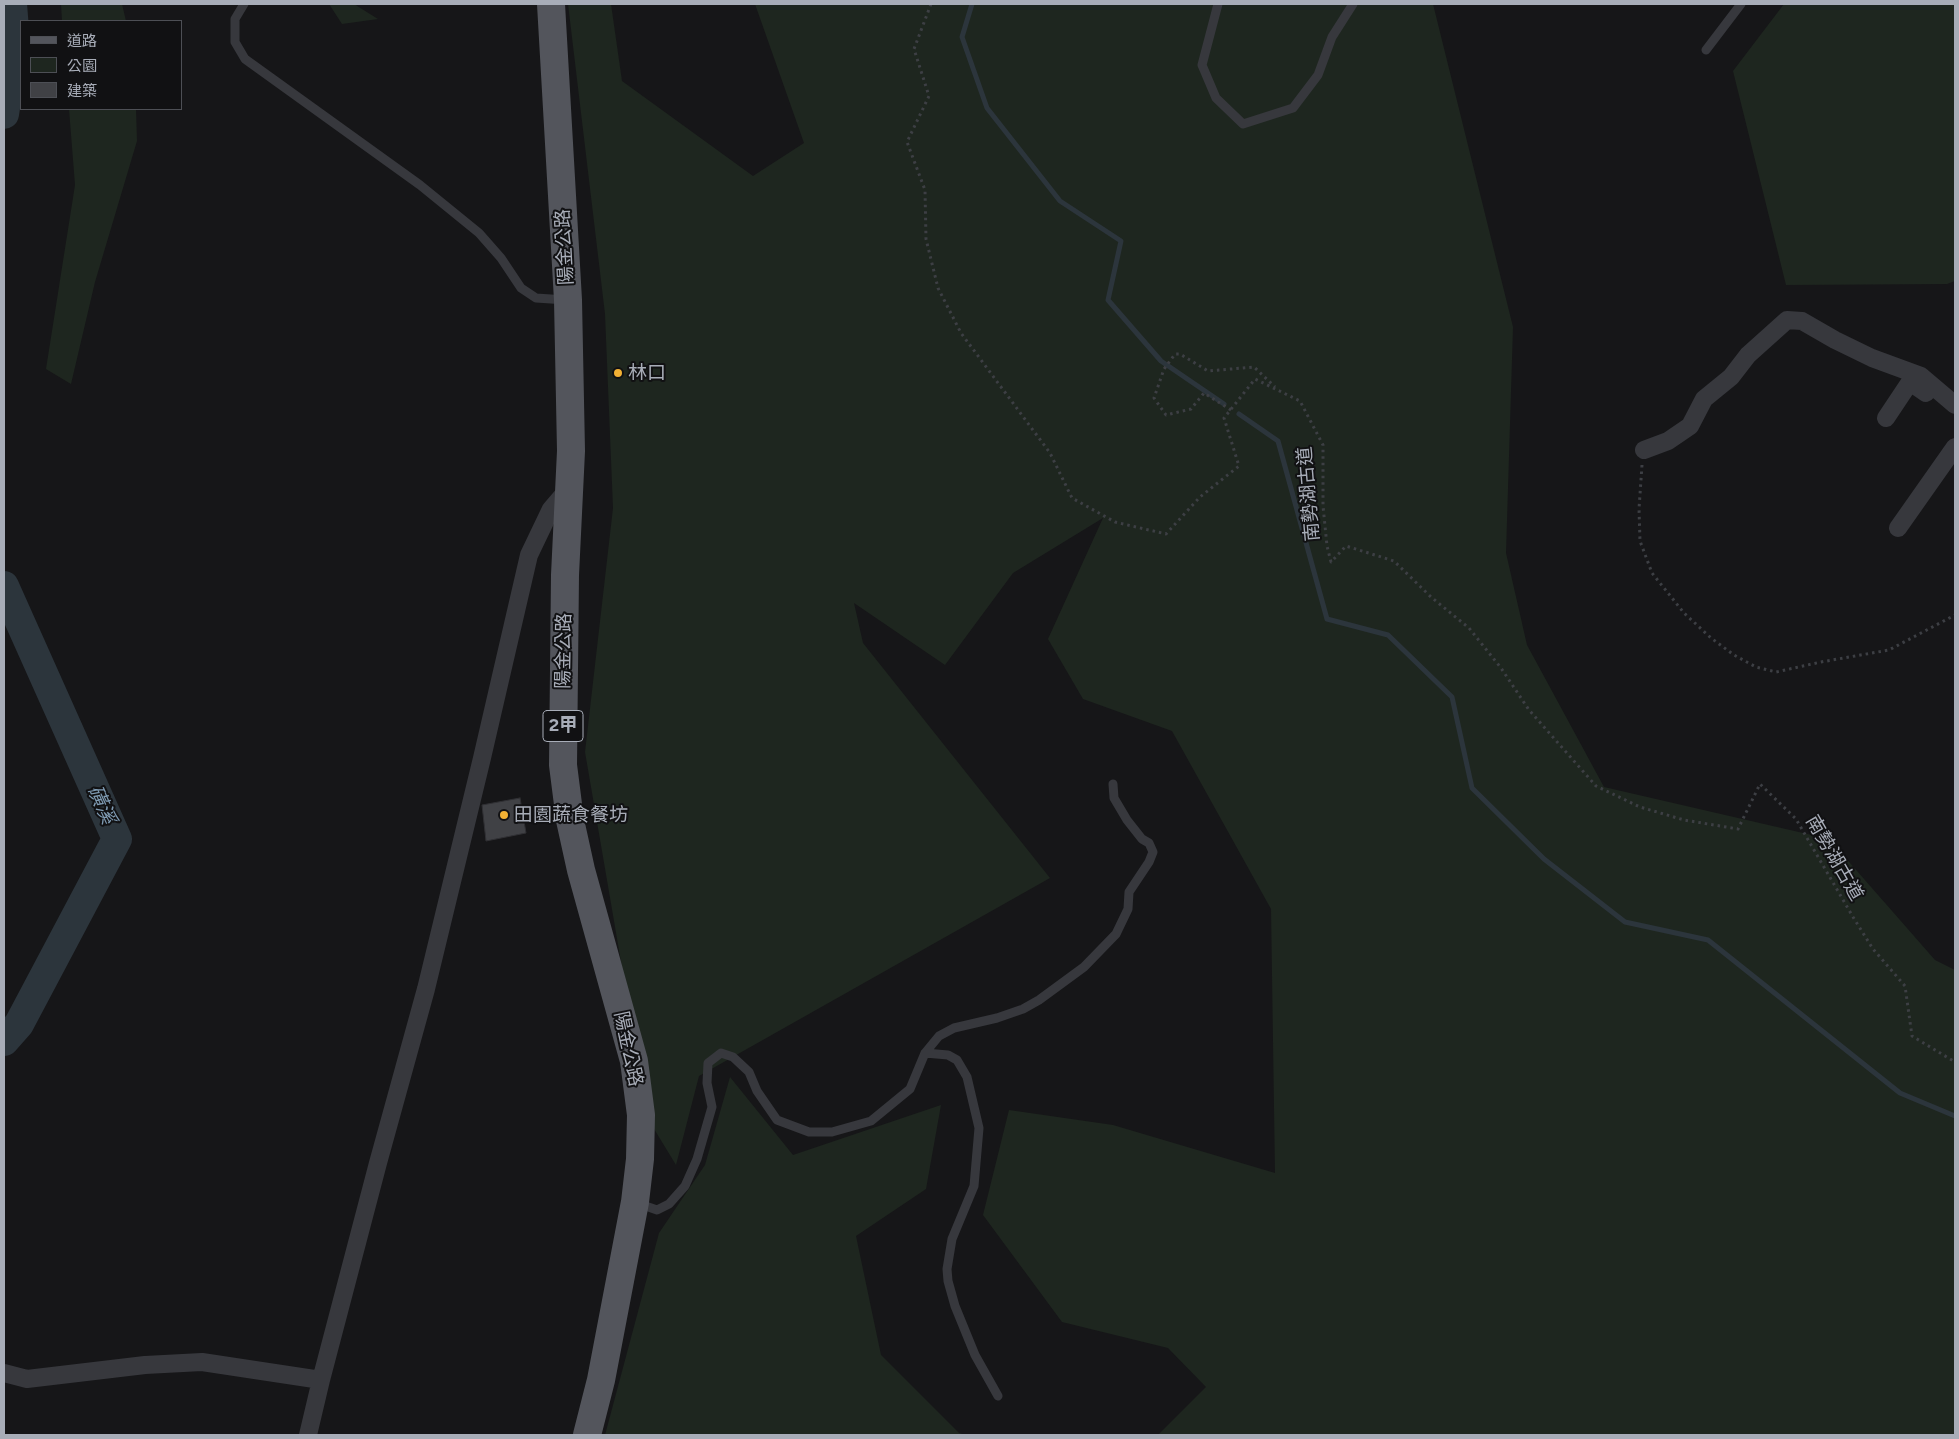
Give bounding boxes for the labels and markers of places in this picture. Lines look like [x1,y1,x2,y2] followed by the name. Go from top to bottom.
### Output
[628,362,666,384] place label: 林口
[612,367,624,379] marker: 林口
[514,804,628,826] place label: 田園蔬食餐坊
[498,809,510,821] marker: 田園蔬食餐坊

